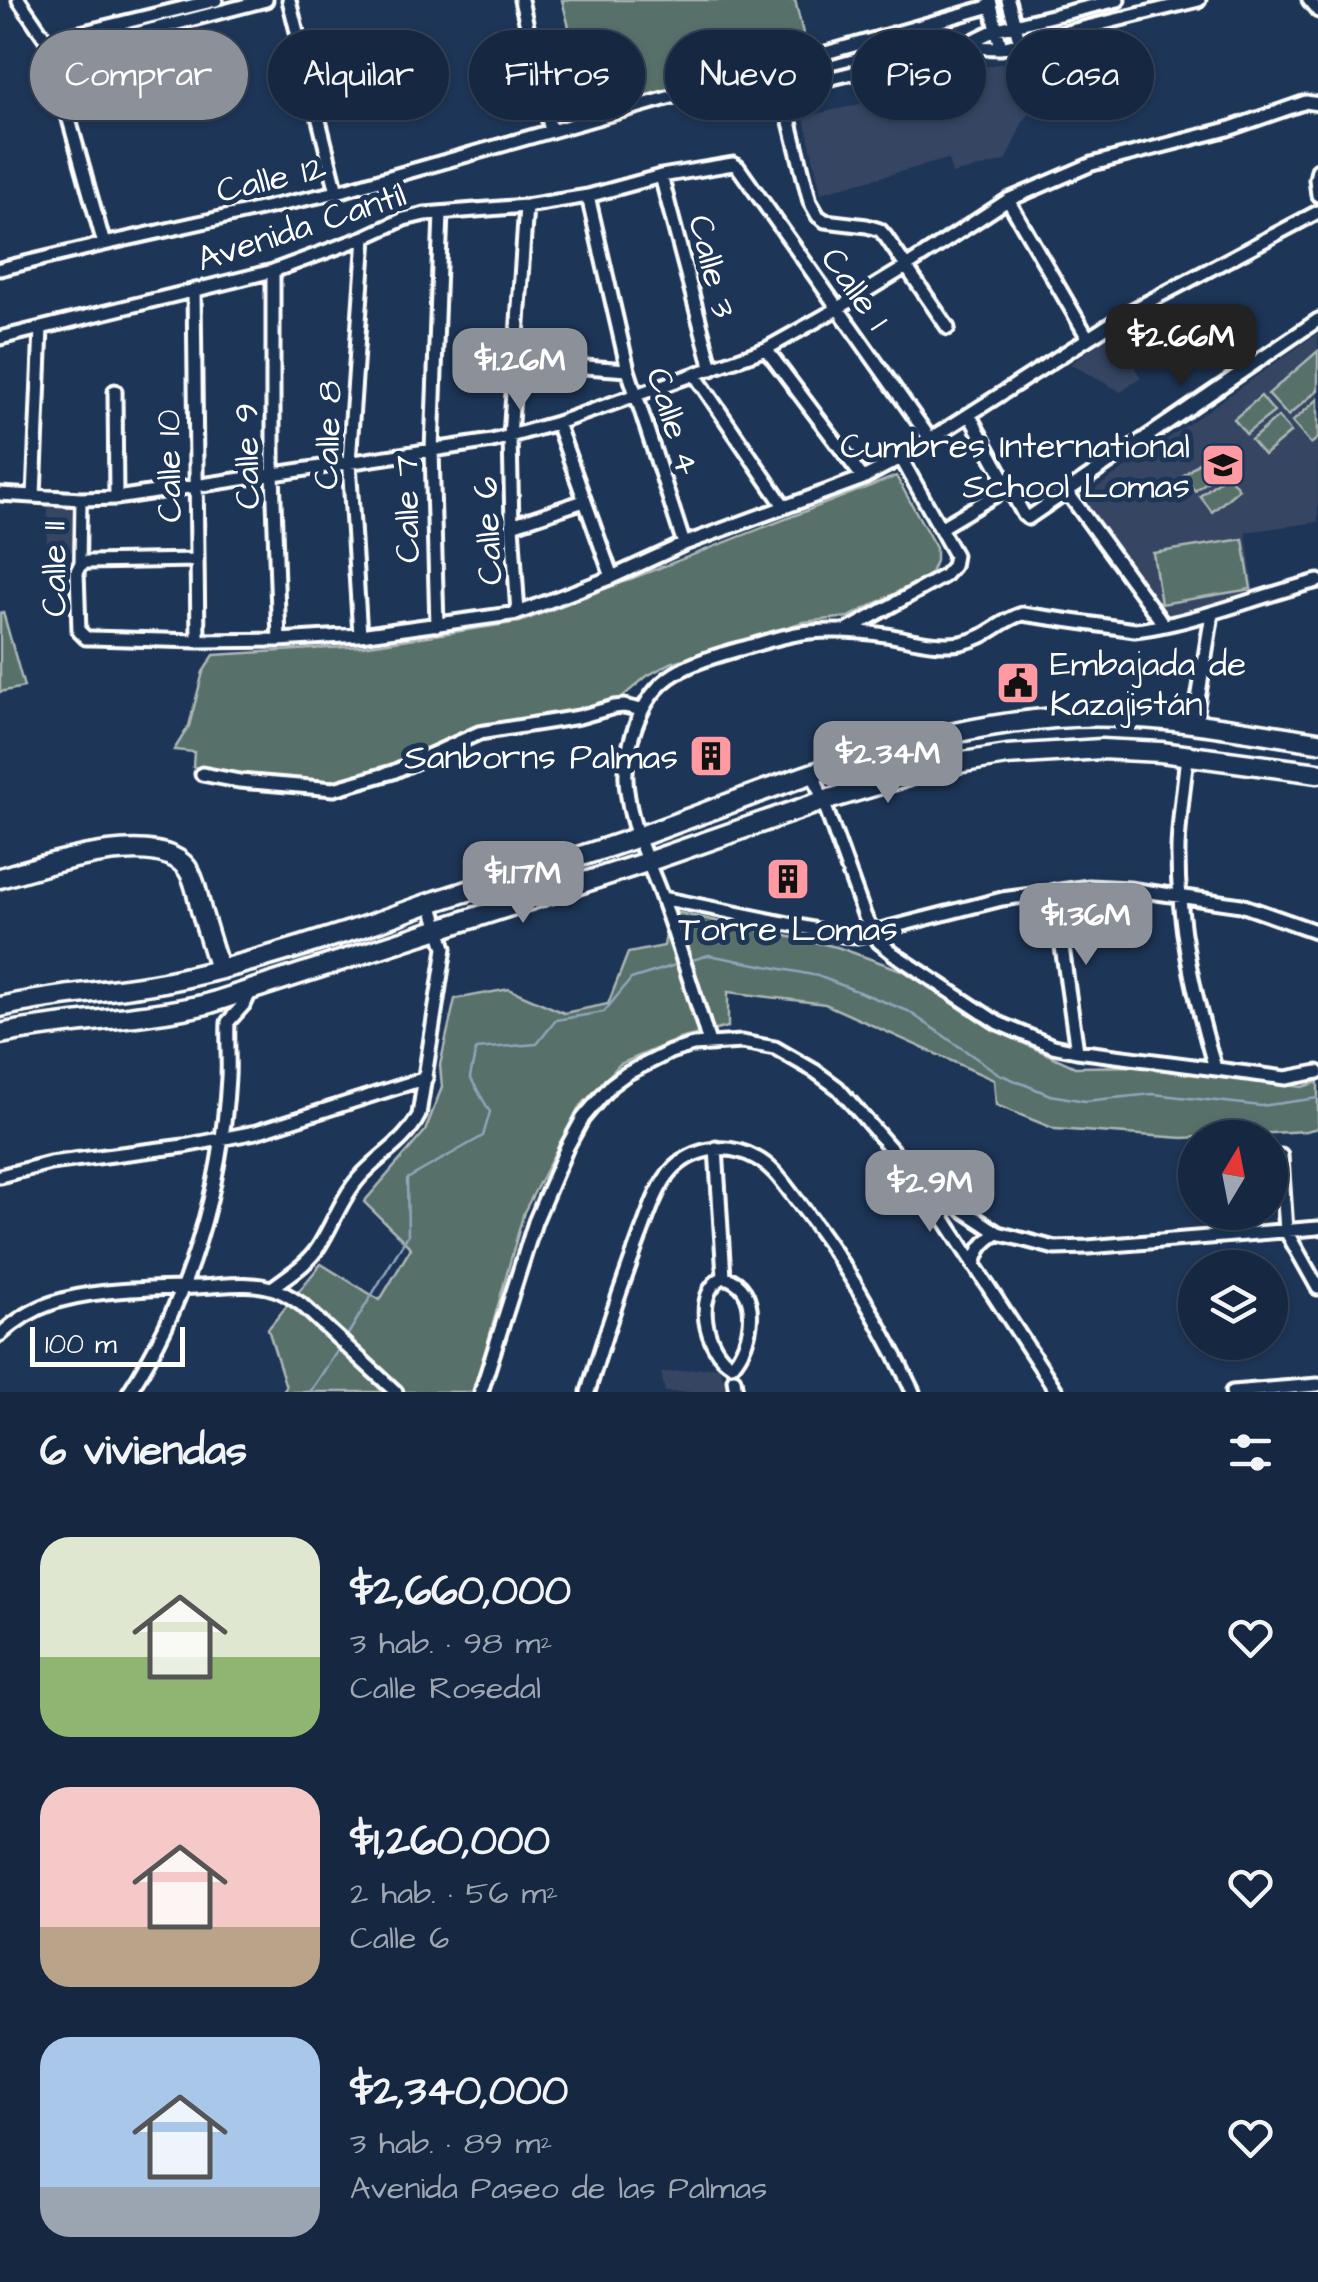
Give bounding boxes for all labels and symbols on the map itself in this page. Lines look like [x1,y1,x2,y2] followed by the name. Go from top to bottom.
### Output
[212,143,331,216] street label: Calle 12
[191,171,412,284] street label: Avenida Cantíl
[675,210,748,323] street label: Calle 3
[809,238,901,340] street label: Calle 1
[1100,304,1262,389] pin: $2.66M
[439,328,601,413] pin: $1.26M
[633,361,712,482] street label: Calle 4
[302,380,355,490] street label: Calle 8
[222,402,273,510] street label: Calle 9
[144,409,195,523] street label: Calle 10
[840,422,1190,511] place label: Cumbres International School Lomas
[1200,442,1246,488] school or university icon: Cumbres International School Lomas
[382,455,433,563] street label: Calle 7
[461,475,516,586] street label: Calle 6
[30,521,79,617] street label: Calle 11
[1050,640,1246,729] place label: Embajada de Kazajistán
[995,660,1041,706] public building icon: Embajada de Kazajistán
[807,721,969,806] pin: $2.34M
[404,733,678,782] place label: Sanborns Palmas
[688,733,734,779] building icon: Sanborns Palmas
[442,841,604,926] pin: $1.17M
[765,856,811,902] building icon: Torre Lomas
[1005,883,1167,968] pin: $1.36M
[678,905,898,954] place label: Torre Lomas
[1178,1120,1288,1230] north arrow
[860,1150,1000,1235] pin: $2.9M
[30,1322,185,1366] scale bar

